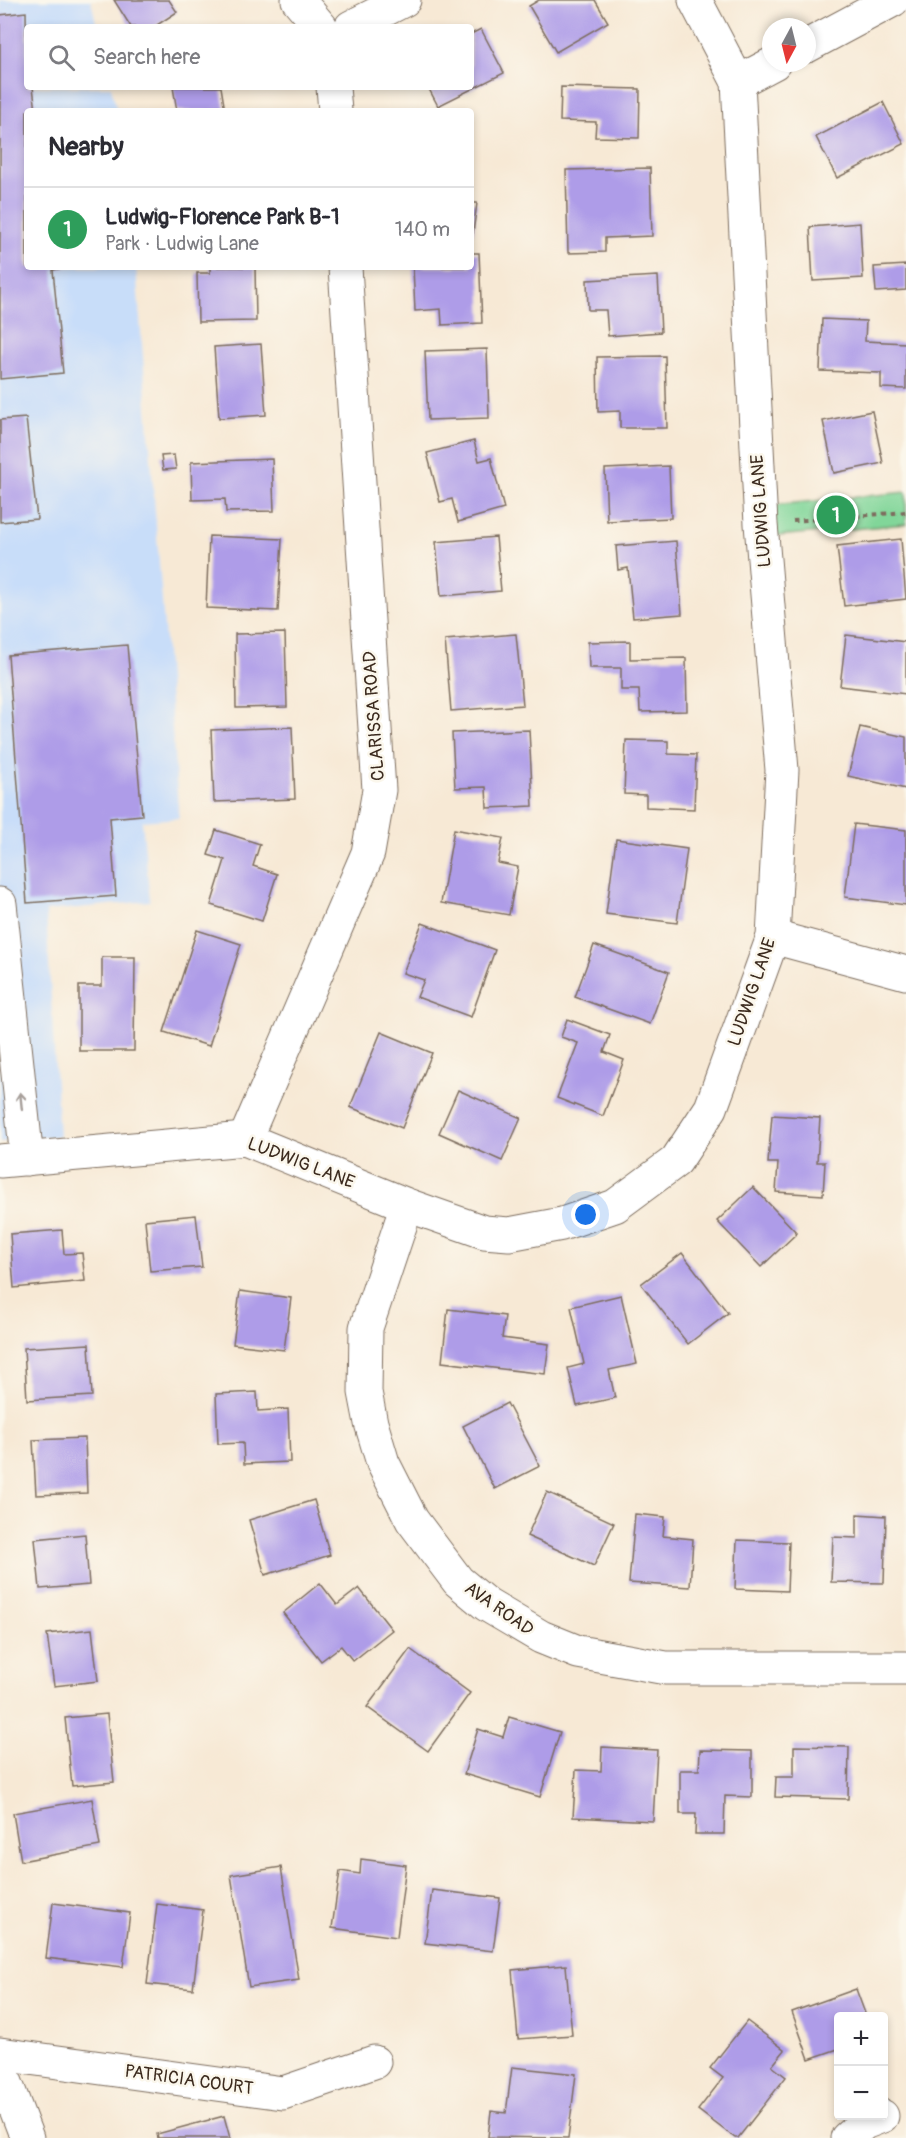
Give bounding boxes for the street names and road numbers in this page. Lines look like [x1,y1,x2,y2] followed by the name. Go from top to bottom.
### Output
[746,454,776,568] street label: LUDWIG LANE
[358,650,390,782] street label: CLARISSA ROAD
[723,935,781,1049] street label: LUDWIG LANE
[244,1132,358,1194] street label: LUDWIG LANE
[460,1577,538,1641] street label: AVA ROAD
[123,2060,255,2100] street label: PATRICIA COURT

